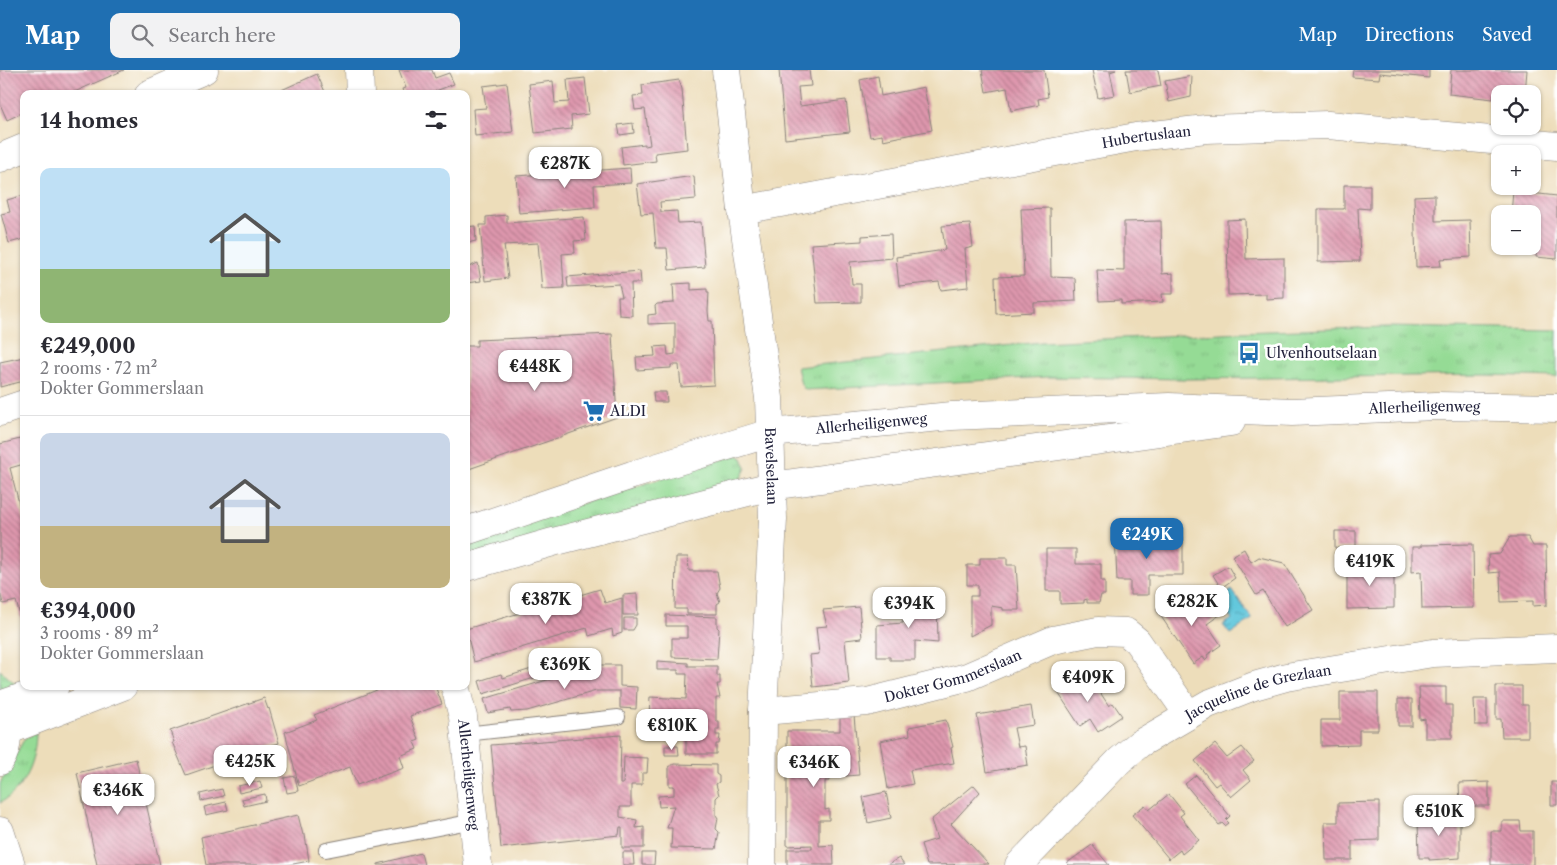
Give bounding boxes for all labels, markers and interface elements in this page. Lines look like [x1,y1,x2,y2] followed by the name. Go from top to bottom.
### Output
[110,13,460,58] search box
[25,21,80,50] text: Map
[128,21,156,49] icon: search
[168,24,276,47] text: Search here
[1298,24,1337,46] text: Map
[1365,24,1454,46] text: Directions
[1482,24,1532,46] text: Saved
[1491,85,1541,255] map controls
[1491,85,1541,135] button: locate
[422,106,450,134] icon: filters
[40,108,138,133] text: 14 homes
[1100,122,1192,152] street label: Hubertuslaan
[1491,145,1541,195] button: +
[530,146,600,189] pin: €287K
[540,153,590,173] text: €287K
[200,200,290,290] icon: home
[1491,205,1541,255] button: −
[40,333,136,358] text: €249,000
[1236,340,1262,366] bus stop icon: Ulvenhoutselaan
[1266,344,1377,362] place label: Ulvenhoutselaan
[500,350,570,392] pin: €448K
[509,356,561,376] text: €448K
[40,358,157,378] text: 2 rooms · 72 m²
[40,378,204,398] text: Dokter Gommerslaan
[1367,397,1481,418] street label: Allerheiligenweg
[581,398,607,424] supermarket icon: ALDI
[609,402,646,420] place label: ALDI
[814,409,928,438] street label: Allerheiligenweg
[761,427,782,505] street label: Bavelselaan
[200,466,290,556] icon: home
[1112,518,1182,560] pin: €249K
[1121,524,1173,544] text: €249K
[1335,544,1405,587] pin: €419K
[1345,551,1395,571] text: €419K
[511,582,581,625] pin: €387K
[1157,584,1227,627] pin: €282K
[874,586,944,629] pin: €394K
[521,589,571,609] text: €387K
[1166,591,1218,611] text: €282K
[883,593,935,613] text: €394K
[40,598,136,623] text: €394,000
[40,623,159,643] text: 3 rooms · 89 m²
[40,643,204,663] text: Dokter Gommerslaan
[882,646,1024,706] street label: Dokter Gommerslaan
[530,648,600,690] pin: €369K
[539,654,591,674] text: €369K
[1053,660,1123,703] pin: €409K
[1180,661,1333,725] street label: Jacqueline de Grezlaan
[1062,667,1114,687] text: €409K
[637,708,707,751] pin: €810K
[647,715,697,735] text: €810K
[454,717,483,832] street label: Allerheiligenweg
[215,744,285,787] pin: €425K
[779,746,849,788] pin: €346K
[225,751,275,771] text: €425K
[788,752,840,772] text: €346K
[83,774,153,816] pin: €346K
[92,780,144,800] text: €346K
[1404,794,1474,837] pin: €510K
[1414,801,1464,821] text: €510K

